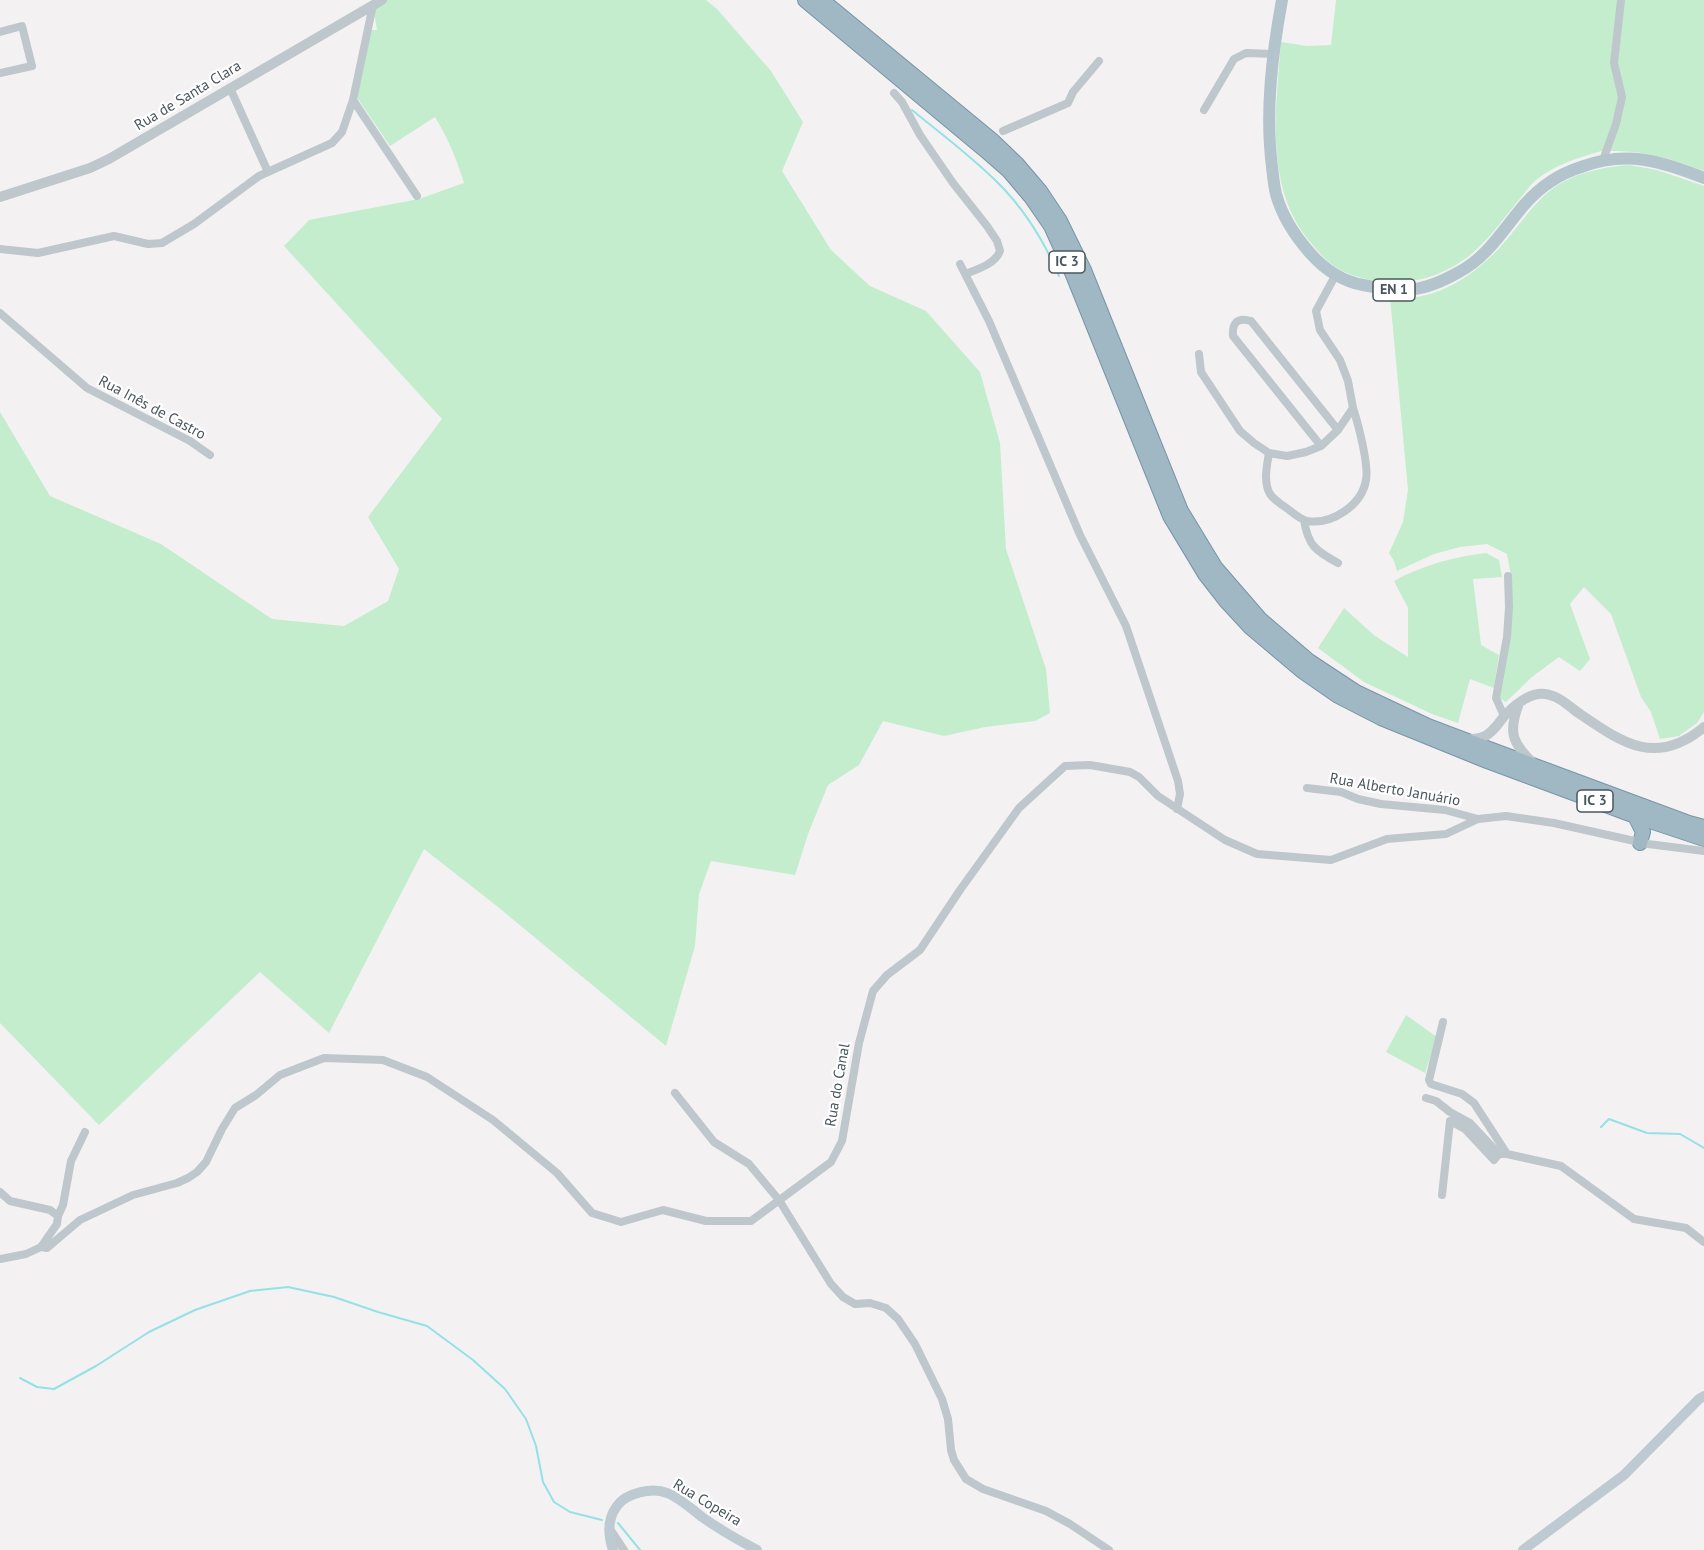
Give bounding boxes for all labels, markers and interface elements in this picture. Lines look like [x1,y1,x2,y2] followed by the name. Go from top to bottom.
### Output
[131,57,245,135] street label: Rua de Santa Clara
[1049,251,1085,273] road number: IC 3
[1373,279,1415,301] road number: EN 1
[95,372,209,444] street label: Rua Inês de Castro
[1328,770,1462,810] street label: Rua Alberto Januário
[1577,790,1613,812] road number: IC 3
[822,1042,854,1128] street label: Rua do Canal
[670,1476,744,1530] street label: Rua Copeira

